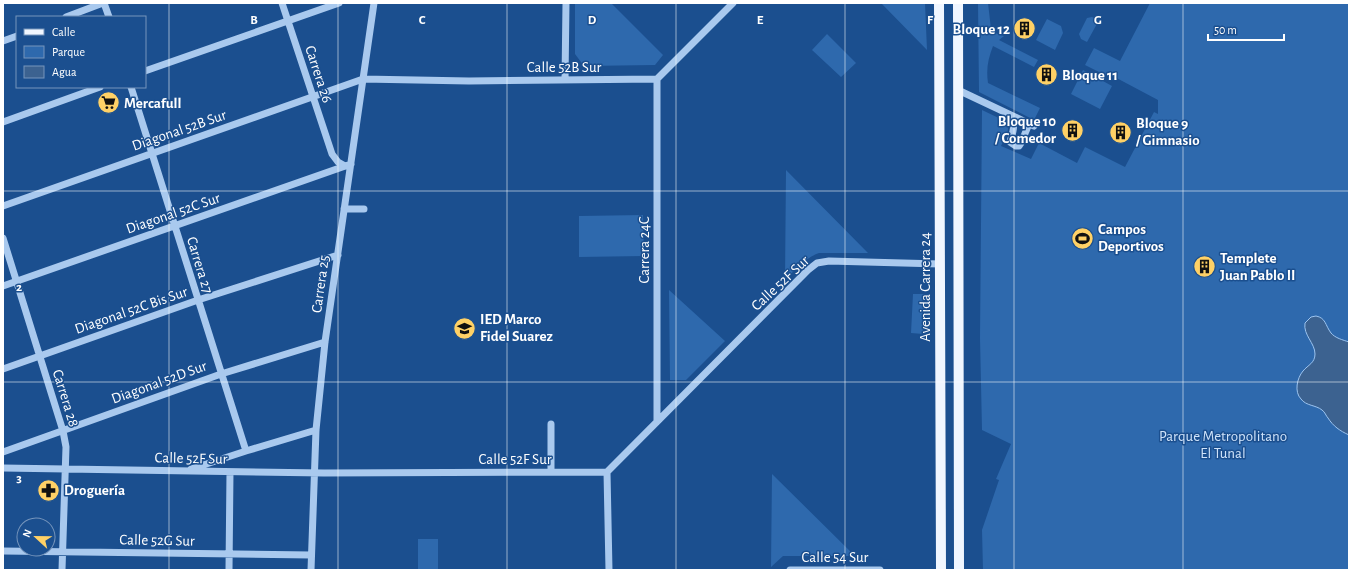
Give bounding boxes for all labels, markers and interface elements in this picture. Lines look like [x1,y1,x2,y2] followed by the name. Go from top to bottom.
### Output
[250,14,258,27] text: B
[419,14,426,27] text: C
[588,14,597,27] text: D
[757,14,764,27] text: E
[927,14,934,27] text: F
[1094,14,1102,27] text: G
[16,16,146,88] legend
[1012,16,1038,42] building icon: Bloque 12
[1208,16,1284,42] scale bar
[953,22,1010,37] place label: Bloque 12
[1214,24,1237,36] text: 50 m
[52,26,75,38] text: Calle
[302,44,335,105] street label: Carrera 26
[52,46,85,58] text: Parque
[527,60,601,75] street label: Calle 52B Sur
[1034,62,1060,88] building icon: Bloque 11
[52,66,77,78] text: Agua
[1062,68,1118,83] place label: Bloque 11
[96,90,122,116] supermarket icon: Mercafull
[124,96,181,111] place label: Mercafull
[130,107,228,154] street label: Diagonal 52B Sur
[994,114,1057,146] place label: Bloque 10 / Comedor
[1135,116,1200,148] place label: Bloque 9 / Gimnasio
[1059,117,1085,143] building icon: Bloque 10 / Comedor
[1108,119,1134,145] building icon: Bloque 9 / Gimnasio
[124,190,222,237] street label: Diagonal 52C Sur
[637,216,652,284] street label: Carrera 24C
[1098,222,1164,254] place label: Campos Deportivos
[1070,225,1096,251] sports icon: Campos Deportivos
[918,232,933,342] street label: Avenida Carrera 24
[184,235,215,295] street label: Carrera 27
[1220,251,1296,283] place label: Templete Juan Pablo II
[749,253,812,314] street label: Calle 52F Sur
[309,254,332,314] street label: Carrera 25
[1191,254,1217,280] building icon: Templete Juan Pablo II
[16,281,22,294] text: 2
[73,284,190,337] street label: Diagonal 52C Bis Sur
[480,312,553,344] place label: IED Marco Fidel Suarez
[452,315,478,341] school or university icon: IED Marco Fidel Suarez
[109,358,209,407] street label: Diagonal 52D Sur
[50,368,81,429] street label: Carrera 28
[1159,429,1287,461] park label: Parque Metropolitano El Tunal
[154,450,228,467] street label: Calle 52F Sur
[478,452,552,467] street label: Calle 52F Sur
[16,472,22,485] text: 3
[36,477,62,503] pharmacy icon: Droguería
[64,483,125,498] place label: Droguería
[16,517,56,557] north arrow
[21,528,34,539] text: N
[119,532,195,549] street label: Calle 52G Sur
[802,550,869,565] street label: Calle 54 Sur

